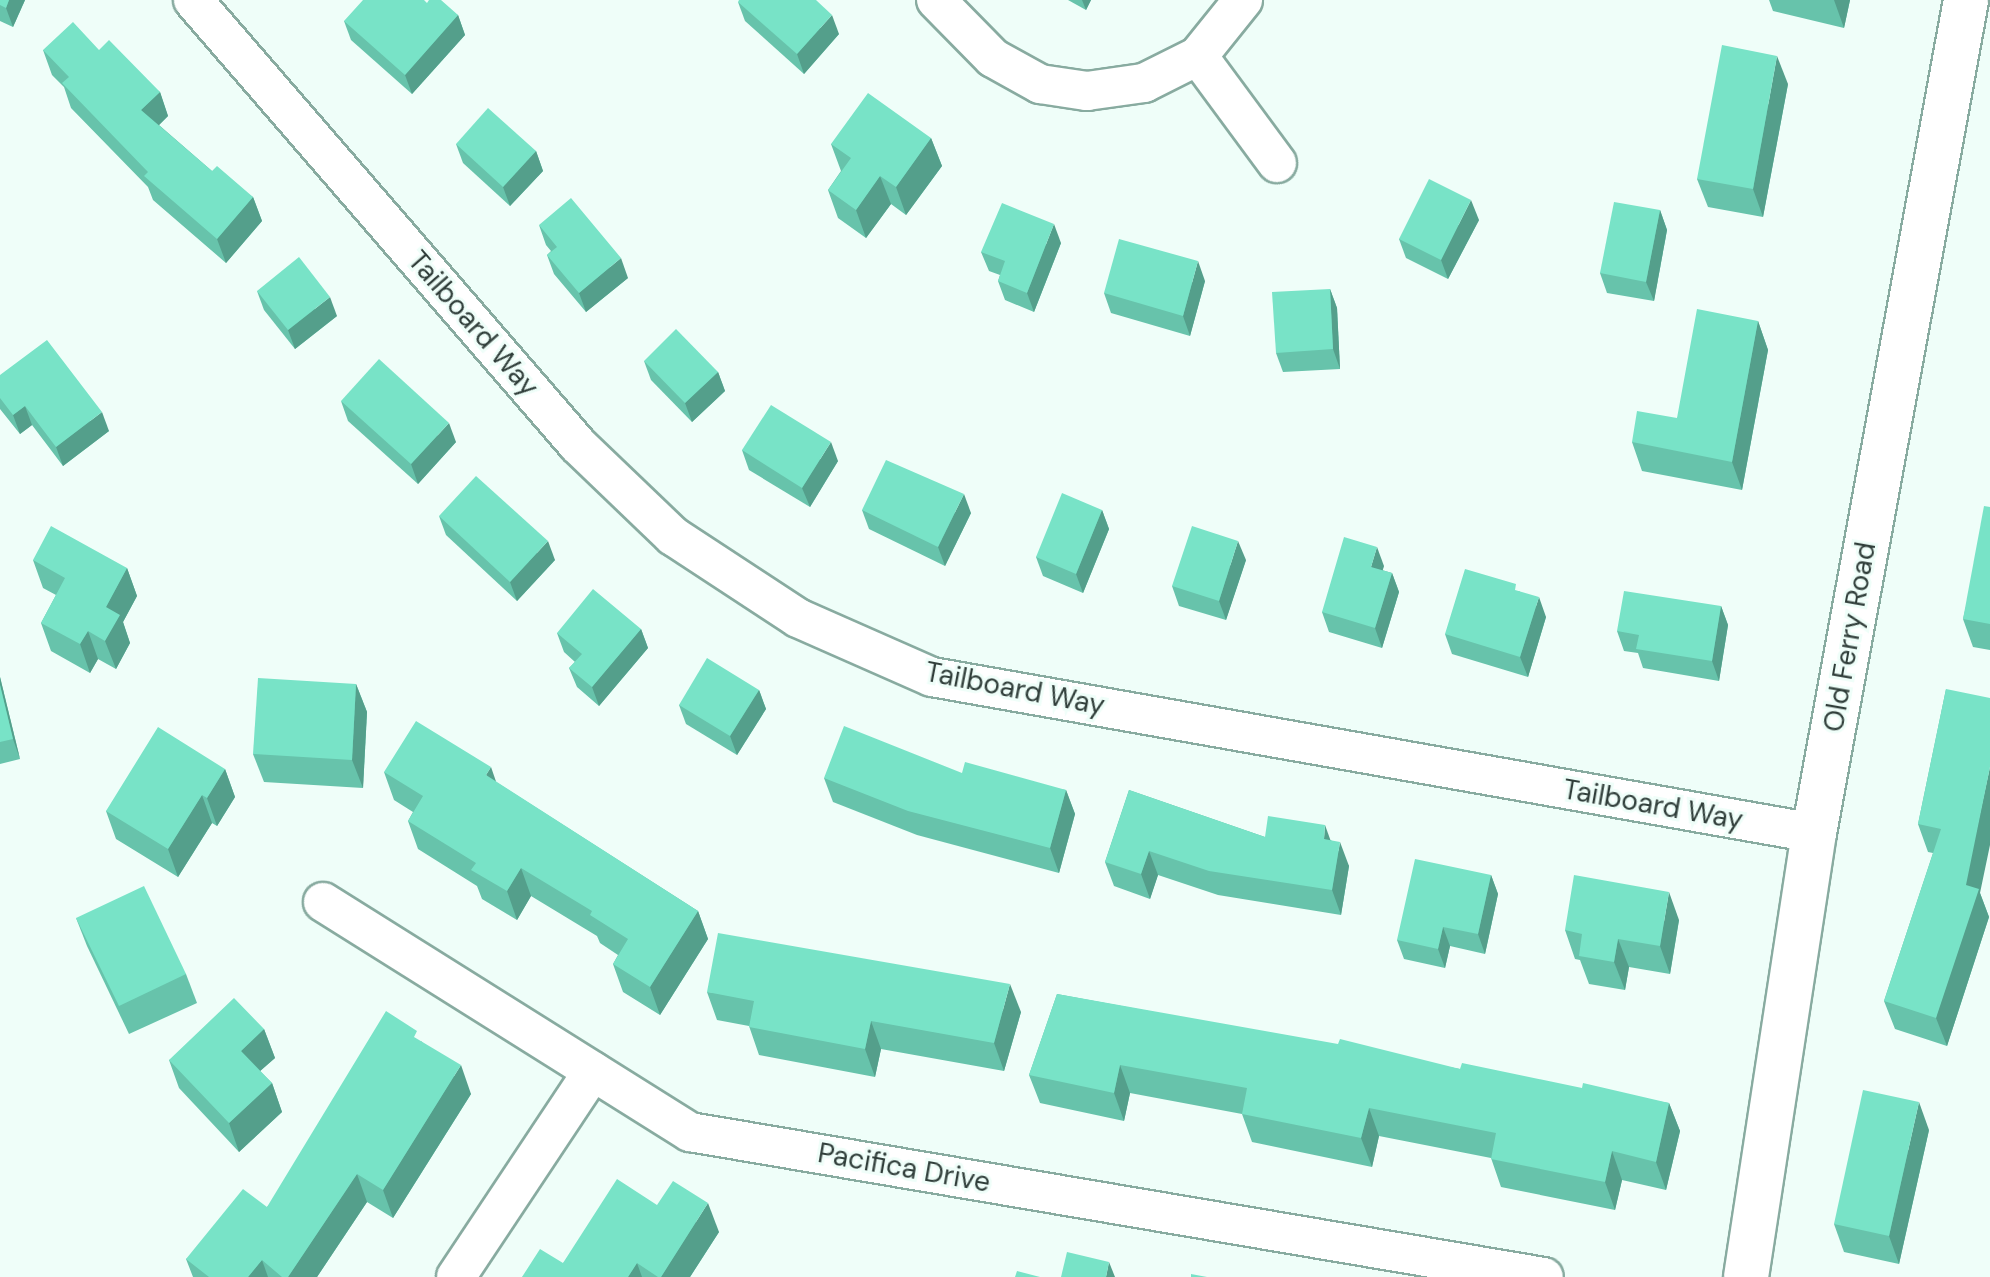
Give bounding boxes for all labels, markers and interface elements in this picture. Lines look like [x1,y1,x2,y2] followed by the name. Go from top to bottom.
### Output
[401,244,545,404] street label: Tailboard Way
[1817,539,1883,735] street label: Old Ferry Road
[922,655,1108,723] street label: Tailboard Way
[1560,773,1746,837] street label: Tailboard Way
[815,1136,993,1200] street label: Pacifica Drive

